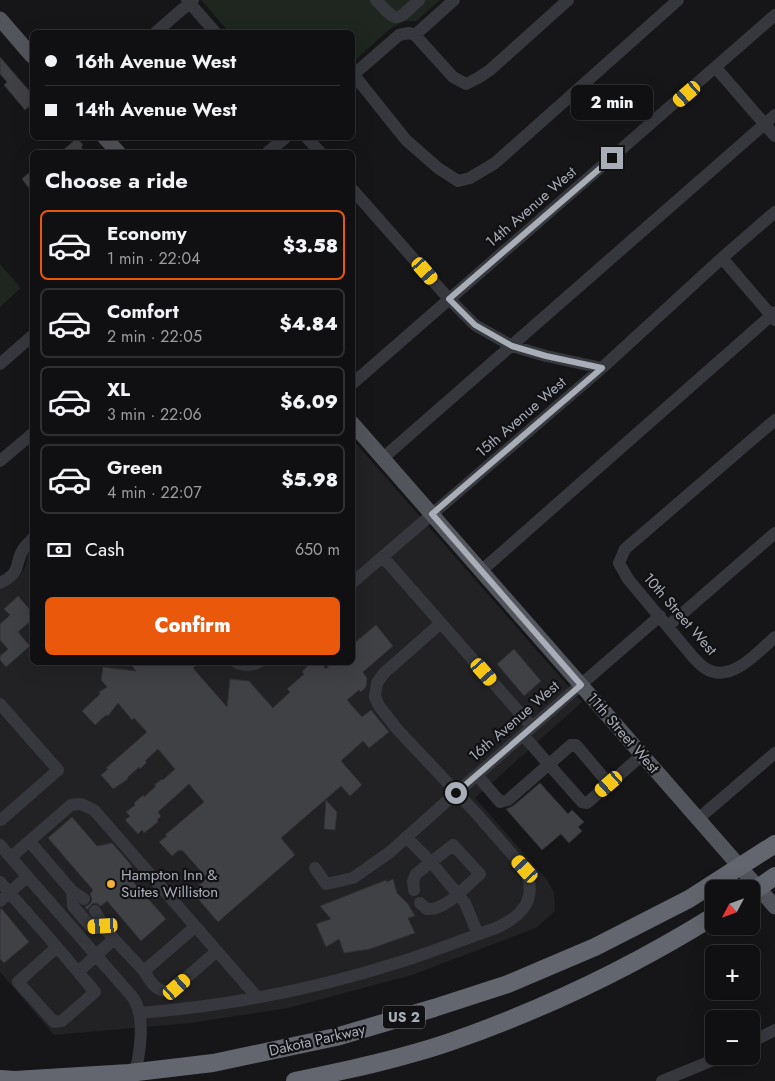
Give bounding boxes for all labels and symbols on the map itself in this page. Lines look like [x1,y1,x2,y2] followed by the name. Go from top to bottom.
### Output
[670,78,703,110] car
[571,86,653,120] callout: 2 min
[601,147,623,169] route end
[481,161,581,253] street label: 14th Avenue West
[409,255,440,287] car
[471,371,571,463] street label: 15th Avenue West
[638,568,722,660] street label: 10th Street West
[468,656,499,688] car
[464,675,564,767] street label: 16th Avenue West
[582,688,665,779] street label: 11th Street West
[592,768,625,800] car
[445,782,467,804] route start
[509,853,540,885] car
[121,864,218,903] place label: Hampton Inn & Suites Williston
[105,878,117,890] marker: Hampton Inn & Suites Williston
[705,880,760,935] north arrow
[87,917,118,935] car
[160,971,193,1003] car
[383,1006,425,1028] road number: US 2
[267,1018,368,1062] street label: Dakota Parkway

